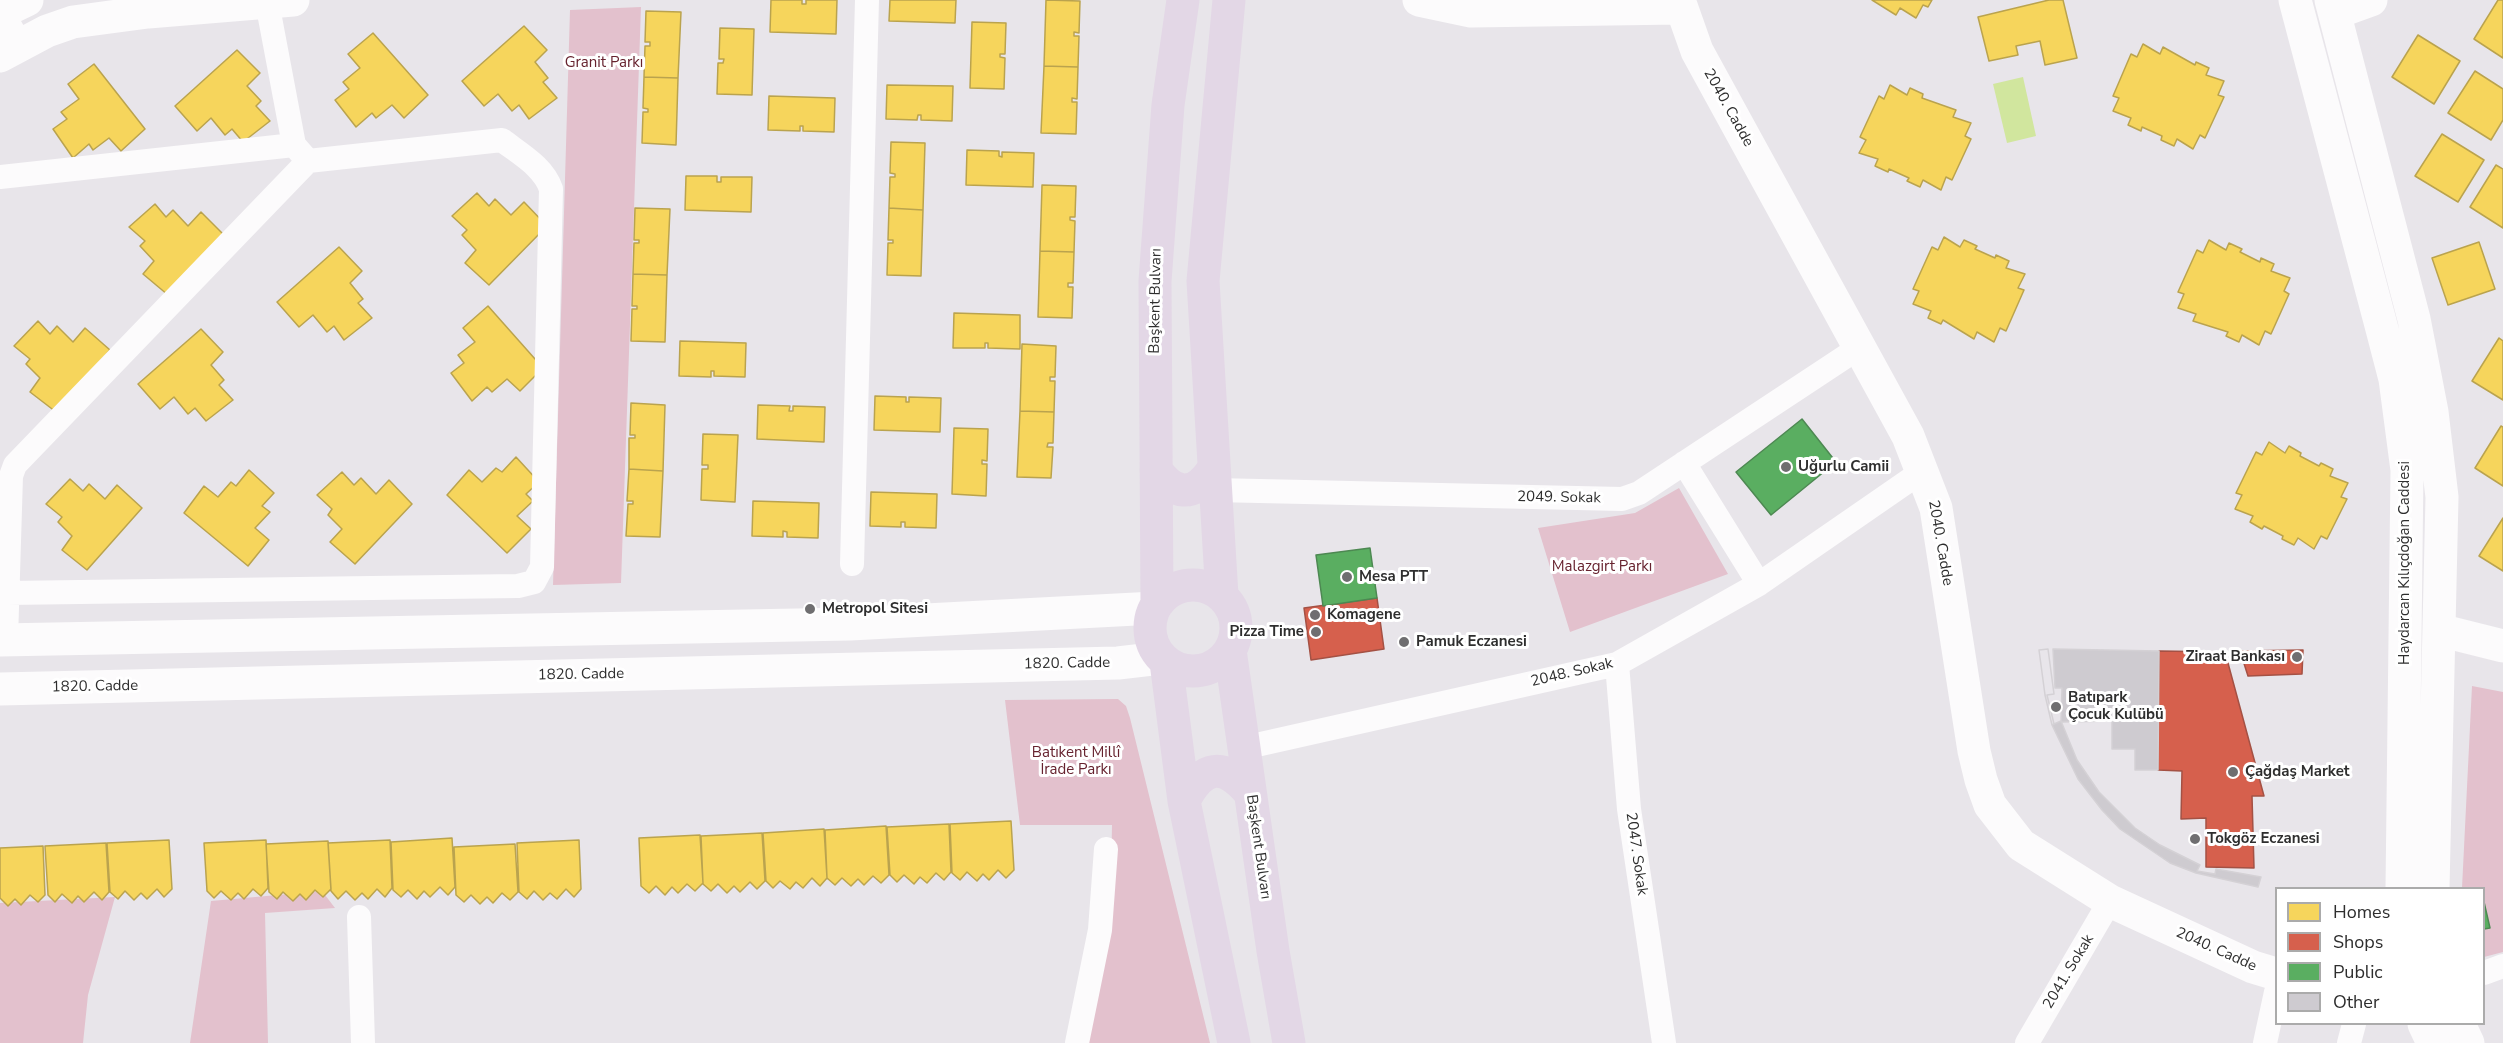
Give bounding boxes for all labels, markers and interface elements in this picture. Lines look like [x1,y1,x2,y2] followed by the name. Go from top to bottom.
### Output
[565,54,643,72] park label: Granit Parkı
[1699,66,1757,150] street label: 2040. Cadde
[1146,248,1166,354] street label: Başkent Bulvarı
[1798,458,1889,476] place label: Uğurlu Camii
[1779,460,1793,474] marker: Uğurlu Camii
[2396,461,2414,665] street label: Haydarcan Kılıçdoğan Caddesi
[1517,488,1601,508] street label: 2049. Sokak
[1924,499,1956,587] street label: 2040. Cadde
[1552,558,1652,576] park label: Malazgirt Parkı
[1359,568,1428,586] place label: Mesa PTT
[1340,570,1354,584] marker: Mesa PTT
[822,600,928,618] place label: Metropol Sitesi
[803,602,817,616] marker: Metropol Sitesi
[1327,606,1401,624] place label: Komagene
[1308,608,1322,622] marker: Komagene
[1230,623,1304,641] place label: Pizza Time
[1309,625,1323,639] marker: Pizza Time
[1416,633,1527,651] place label: Pamuk Eczanesi
[1397,635,1411,649] marker: Pamuk Eczanesi
[2185,648,2285,666] place label: Ziraat Bankası
[2290,650,2304,664] marker: Ziraat Bankası
[1024,654,1110,674] street label: 1820. Cadde
[1529,655,1615,691] street label: 2048. Sokak
[538,665,624,685] street label: 1820. Cadde
[52,677,138,697] street label: 1820. Cadde
[2068,689,2164,724] place label: Batıpark Çocuk Kulübü
[2049,700,2063,714] marker: Batıpark Çocuk Kulübü
[1032,744,1120,779] park label: Batıkent Millî İrade Parkı
[2245,763,2350,781] place label: Çağdaş Market
[2226,765,2240,779] marker: Çağdaş Market
[1242,794,1274,900] street label: Başkent Bulvarı
[1621,811,1651,897] street label: 2047. Sokak
[2207,830,2320,848] place label: Tokgöz Eczanesi
[2188,832,2202,846] marker: Tokgöz Eczanesi
[2275,887,2485,1025] legend
[2333,900,2390,924] text: Homes
[2173,924,2259,976] street label: 2040. Cadde
[2333,930,2383,954] text: Shops
[2040,931,2098,1013] street label: 2041. Sokak
[2333,960,2383,984] text: Public
[2333,990,2379,1014] text: Other

